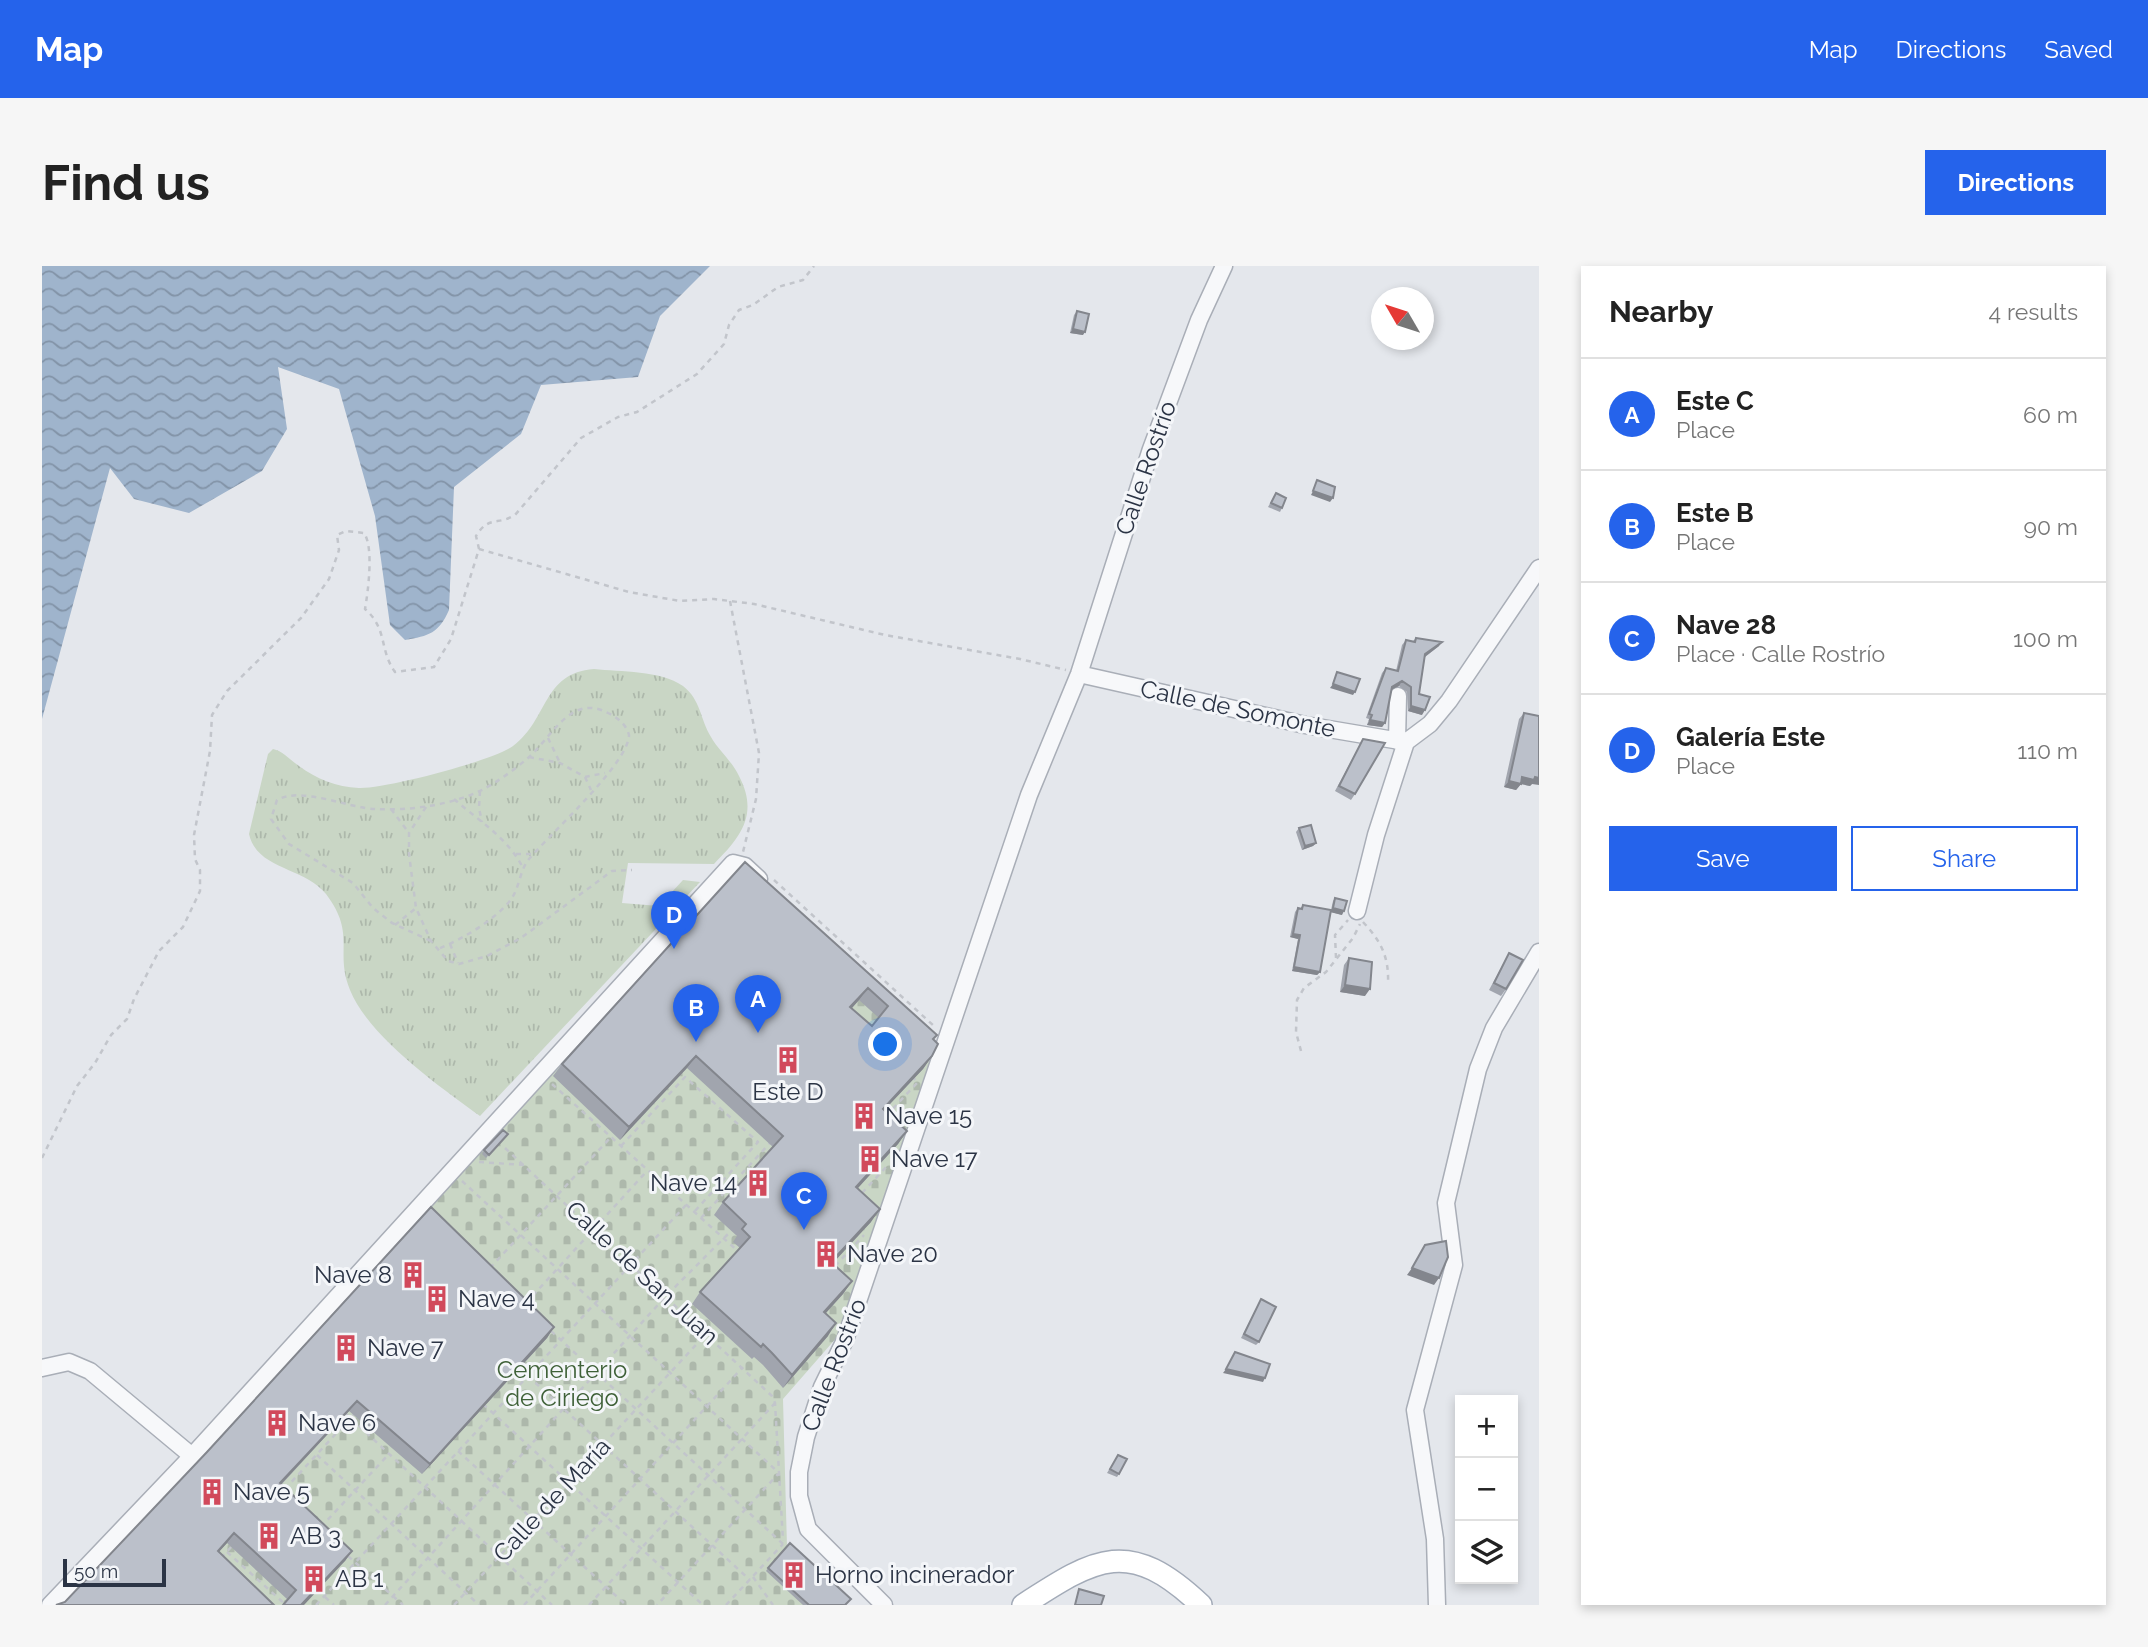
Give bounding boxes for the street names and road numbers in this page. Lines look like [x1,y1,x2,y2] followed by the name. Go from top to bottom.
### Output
[1109,397,1182,539] street label: Calle Rostrío
[1138,674,1338,743] street label: Calle de Somonte
[560,1195,725,1351] street label: Calle de San Juan
[795,1294,872,1435] street label: Calle Rostrío
[487,1432,616,1568] street label: Calle de María

